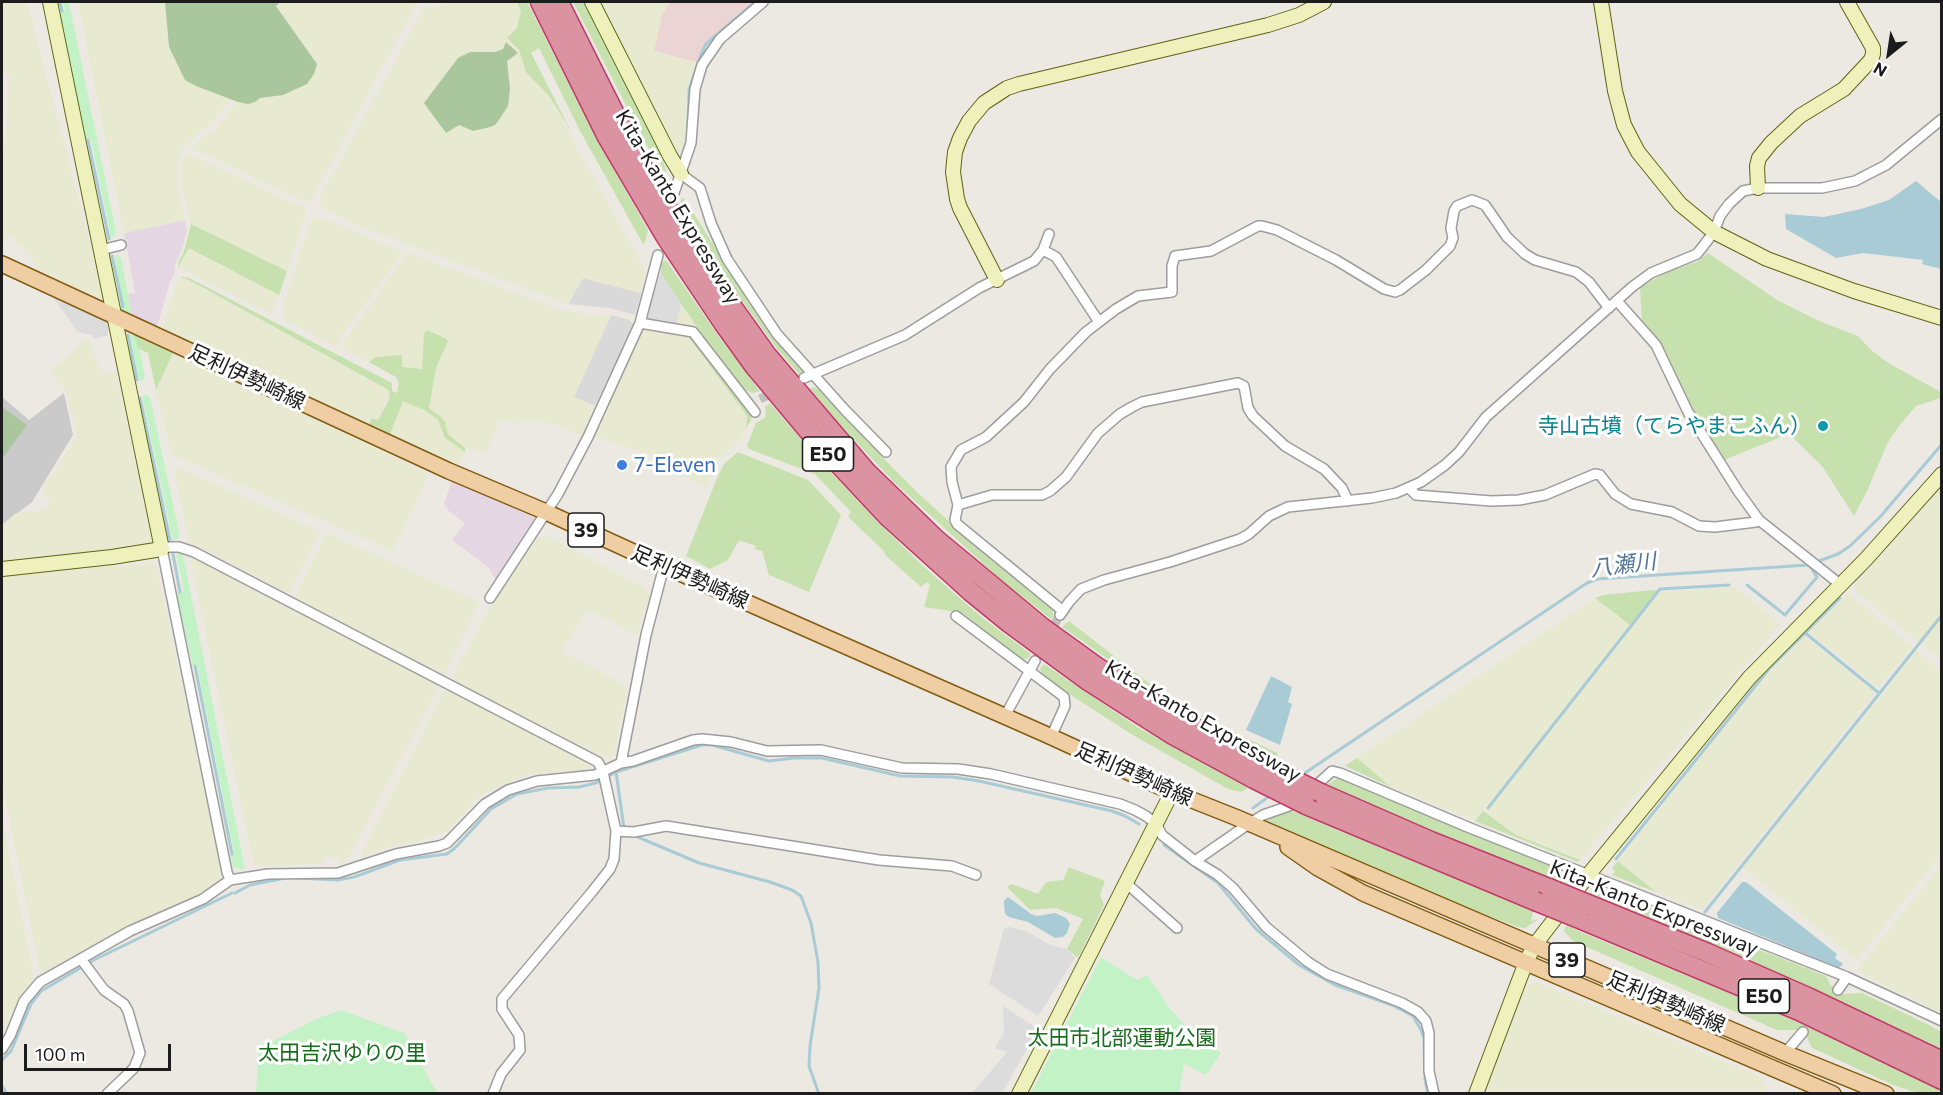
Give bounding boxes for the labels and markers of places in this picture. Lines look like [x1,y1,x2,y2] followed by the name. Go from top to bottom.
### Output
[1538,413,1811,439] place label: 寺山古墳（てらやまこふん）
[1816,419,1830,433] marker: 寺山古墳（てらやまこふん）
[634,452,716,478] place label: 7-Eleven
[615,458,629,472] marker: 7-Eleven

